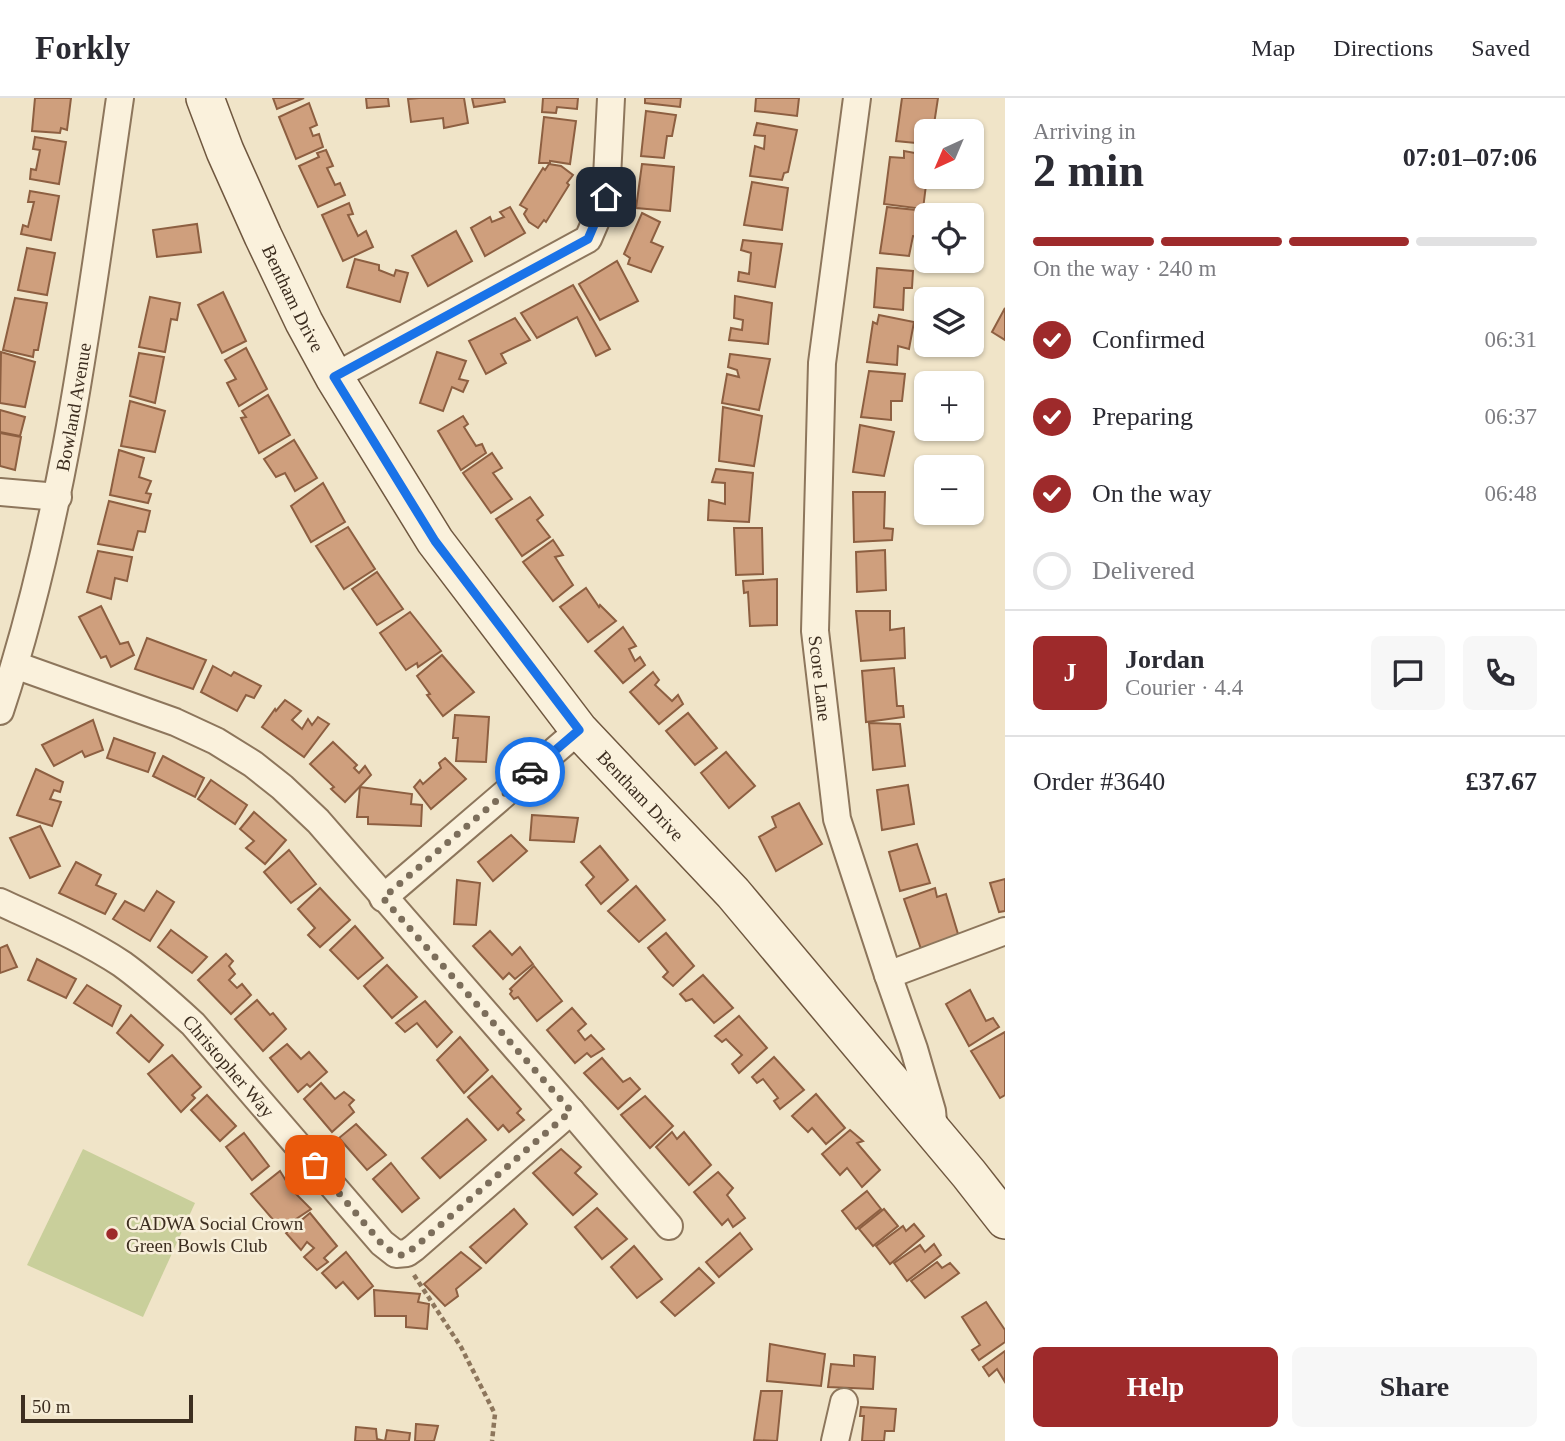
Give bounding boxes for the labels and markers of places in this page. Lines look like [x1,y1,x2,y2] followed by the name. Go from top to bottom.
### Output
[576,167,636,227] pin
[285,1135,345,1195] pin
[126,1213,304,1256] place label: CADWA Social Crown Green Bowls Club
[104,1226,120,1242] marker: CADWA Social Crown Green Bowls Club

